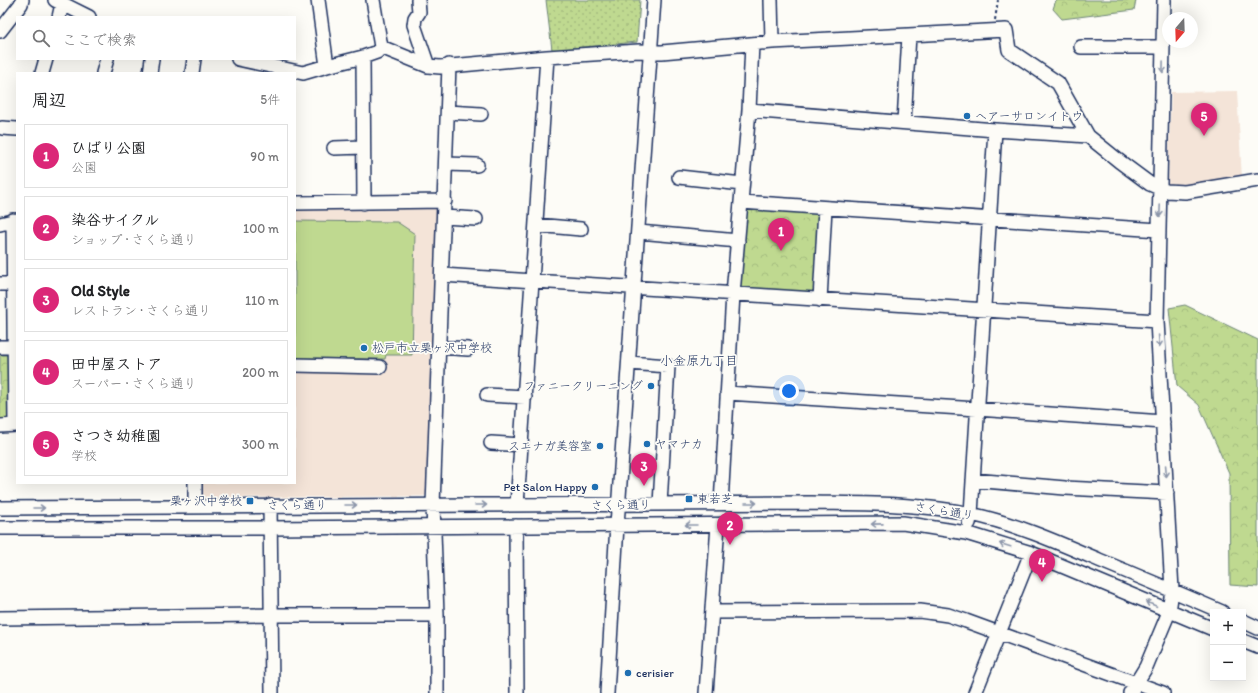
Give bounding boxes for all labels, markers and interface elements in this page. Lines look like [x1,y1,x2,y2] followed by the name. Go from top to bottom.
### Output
[1162,12,1198,48] north arrow
[16,16,296,60] search box
[30,27,52,49] icon: search
[62,31,137,49] text: ここで検索
[1159,60,1167,73] one-way arrow
[32,90,66,110] text: 周辺
[260,92,280,107] text: 5件
[1191,103,1217,136] pin: 5
[975,109,1083,123] place label: ヘアーサロンイトウ
[962,111,972,121] marker: ヘアーサロンイトウ
[71,139,146,157] text: ひばり公園
[43,149,49,164] text: 1
[250,149,279,164] text: 90 m
[71,160,97,175] text: 公園
[1156,204,1164,217] one-way arrow
[71,211,159,229] text: 染谷サイクル
[768,218,794,251] pin: 1
[43,221,49,236] text: 2
[243,221,279,236] text: 100 m
[71,232,196,247] text: ショップ · さくら通り
[71,282,130,300] text: Old Style
[42,293,50,308] text: 3
[245,293,279,308] text: 110 m
[71,303,211,318] text: レストラン · さくら通り
[1155,334,1162,347] one-way arrow
[372,341,492,355] place label: 松戸市立栗ヶ沢中学校
[359,343,369,353] marker: 松戸市立栗ヶ沢中学校
[660,353,738,368] district label: 小金原九丁目
[71,355,162,373] text: 田中屋ストア
[42,365,50,380] text: 4
[242,365,279,380] text: 200 m
[71,376,196,391] text: スーパー · さくら通り
[523,379,643,393] place label: ファニークリーニング
[646,381,656,391] marker: ファニークリーニング
[779,381,799,401] your location
[71,427,161,445] text: さつき幼稚園
[43,437,49,452] text: 5
[242,437,279,452] text: 300 m
[655,437,703,451] place label: ヤマナカ
[508,439,592,453] place label: スエナガ美容室
[642,439,652,449] marker: ヤマナカ
[595,441,605,451] marker: スエナガ美容室
[71,448,97,463] text: 学校
[631,453,657,486] pin: 3
[1162,464,1169,477] one-way arrow
[503,480,587,494] place label: Pet Salon Happy
[590,482,600,492] marker: Pet Salon Happy
[697,492,733,506] place label: 東若芝
[170,494,242,508] place label: 栗ヶ沢中学校
[684,494,694,504] marker: 東若芝
[245,496,255,506] marker: 栗ヶ沢中学校
[591,497,651,513] street label: さくら通り
[267,498,327,512] street label: さくら通り
[744,499,757,507] one-way arrow
[913,499,975,523] street label: さくら通り
[344,501,357,509] one-way arrow
[474,501,487,509] one-way arrow
[32,504,45,511] one-way arrow
[717,512,743,545] pin: 2
[871,520,884,527] one-way arrow
[685,521,698,529] one-way arrow
[998,541,1011,548] one-way arrow
[1029,549,1055,582] pin: 4
[1145,600,1157,607] one-way arrow
[1210,609,1246,681] map controls
[1210,609,1246,645] button: +
[1210,645,1246,681] button: −
[636,666,674,680] place label: cerisier
[623,668,633,678] marker: cerisier

